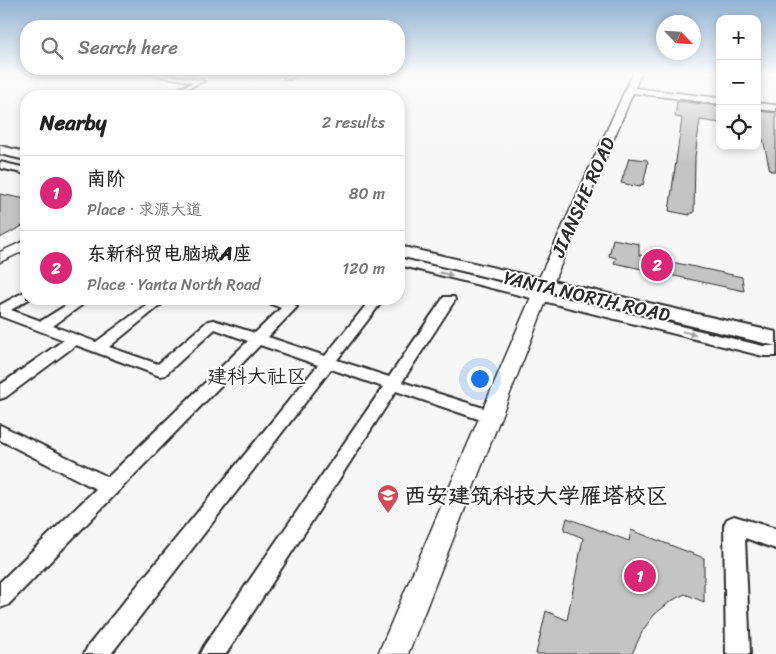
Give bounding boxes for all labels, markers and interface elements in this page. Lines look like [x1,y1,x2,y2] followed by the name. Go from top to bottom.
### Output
[656,15,701,60] north arrow
[716,15,761,150] map controls
[716,15,761,60] button: +
[20,20,405,75] search box
[78,31,178,64] text: Search here
[38,34,66,62] icon: search
[716,60,761,105] button: −
[40,104,106,142] text: Nearby
[716,105,761,150] button: locate
[322,108,385,137] text: 2 results
[541,131,625,263] street label: JIANSHE ROAD
[87,162,125,195] text: 南阶
[53,179,59,208] text: 1
[349,179,385,208] text: 80 m
[87,195,202,224] text: Place · 求源大道
[87,237,251,270] text: 东新科贸电脑城A座
[641,246,673,284] pin: 2
[51,254,61,283] text: 2
[342,254,385,283] text: 120 m
[500,261,674,331] street label: YANTA NORTH ROAD
[87,270,260,299] text: Place · Yanta North Road
[439,270,454,278] one-way arrow
[681,329,696,337] one-way arrow
[207,359,307,394] district label: 建科大社区
[467,366,493,392] your location
[404,476,668,515] place label: 西安建筑科技大学雁塔校区
[376,483,400,514] school or university icon: 西安建筑科技大学雁塔校区
[624,557,656,595] pin: 1

